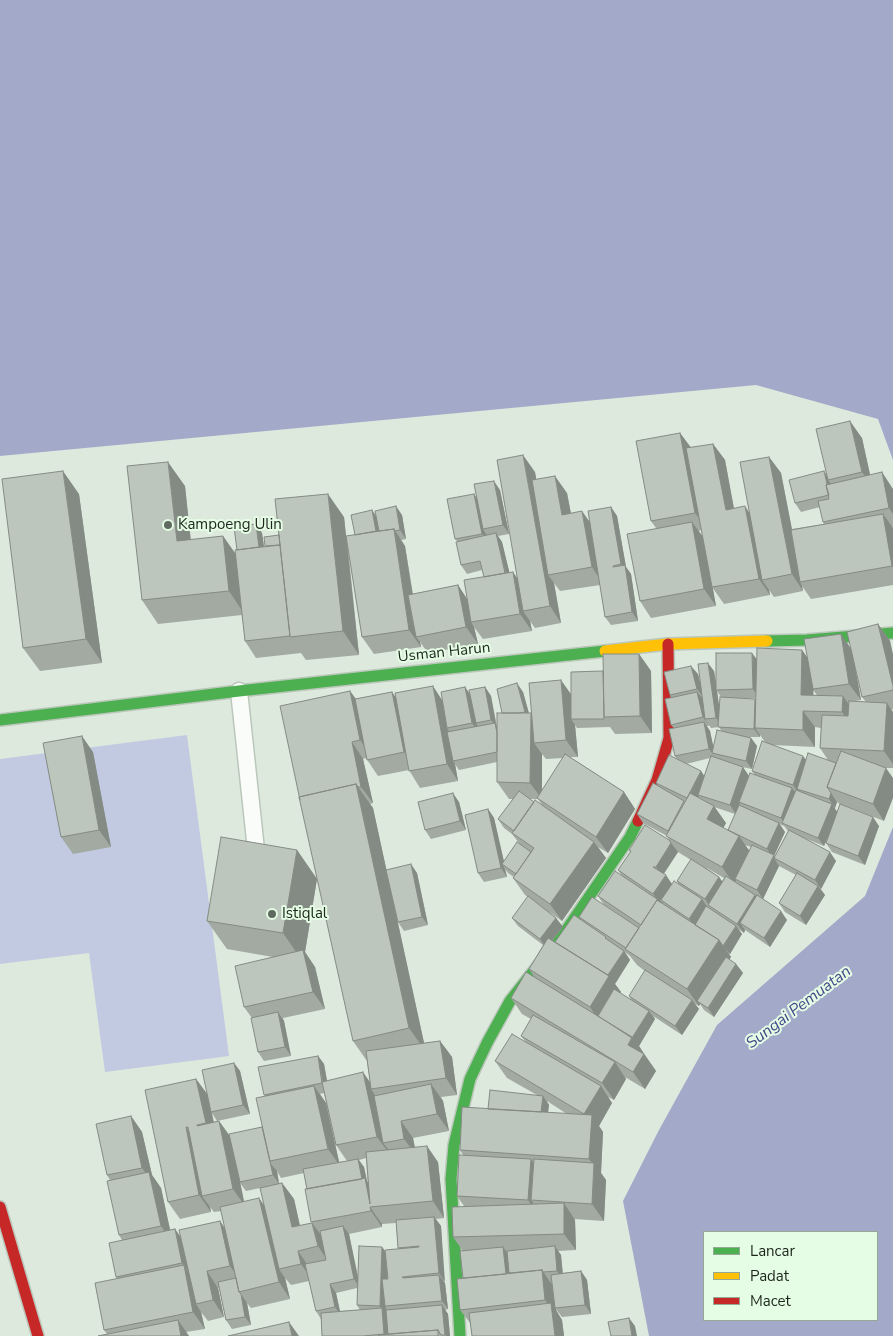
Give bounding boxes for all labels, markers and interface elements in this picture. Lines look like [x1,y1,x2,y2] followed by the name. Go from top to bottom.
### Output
[178,516,282,534] place label: Kampoeng Ulin
[162,519,174,531] marker: Kampoeng Ulin
[397,639,491,667] street label: Usman Harun
[282,905,327,923] place label: Istiqlal
[266,908,278,920] marker: Istiqlal
[743,962,855,1054] water label: Sungai Pemuatan
[703,1231,878,1321] legend
[750,1241,795,1261] text: Lancar
[750,1266,789,1286] text: Padat
[750,1291,791,1311] text: Macet

